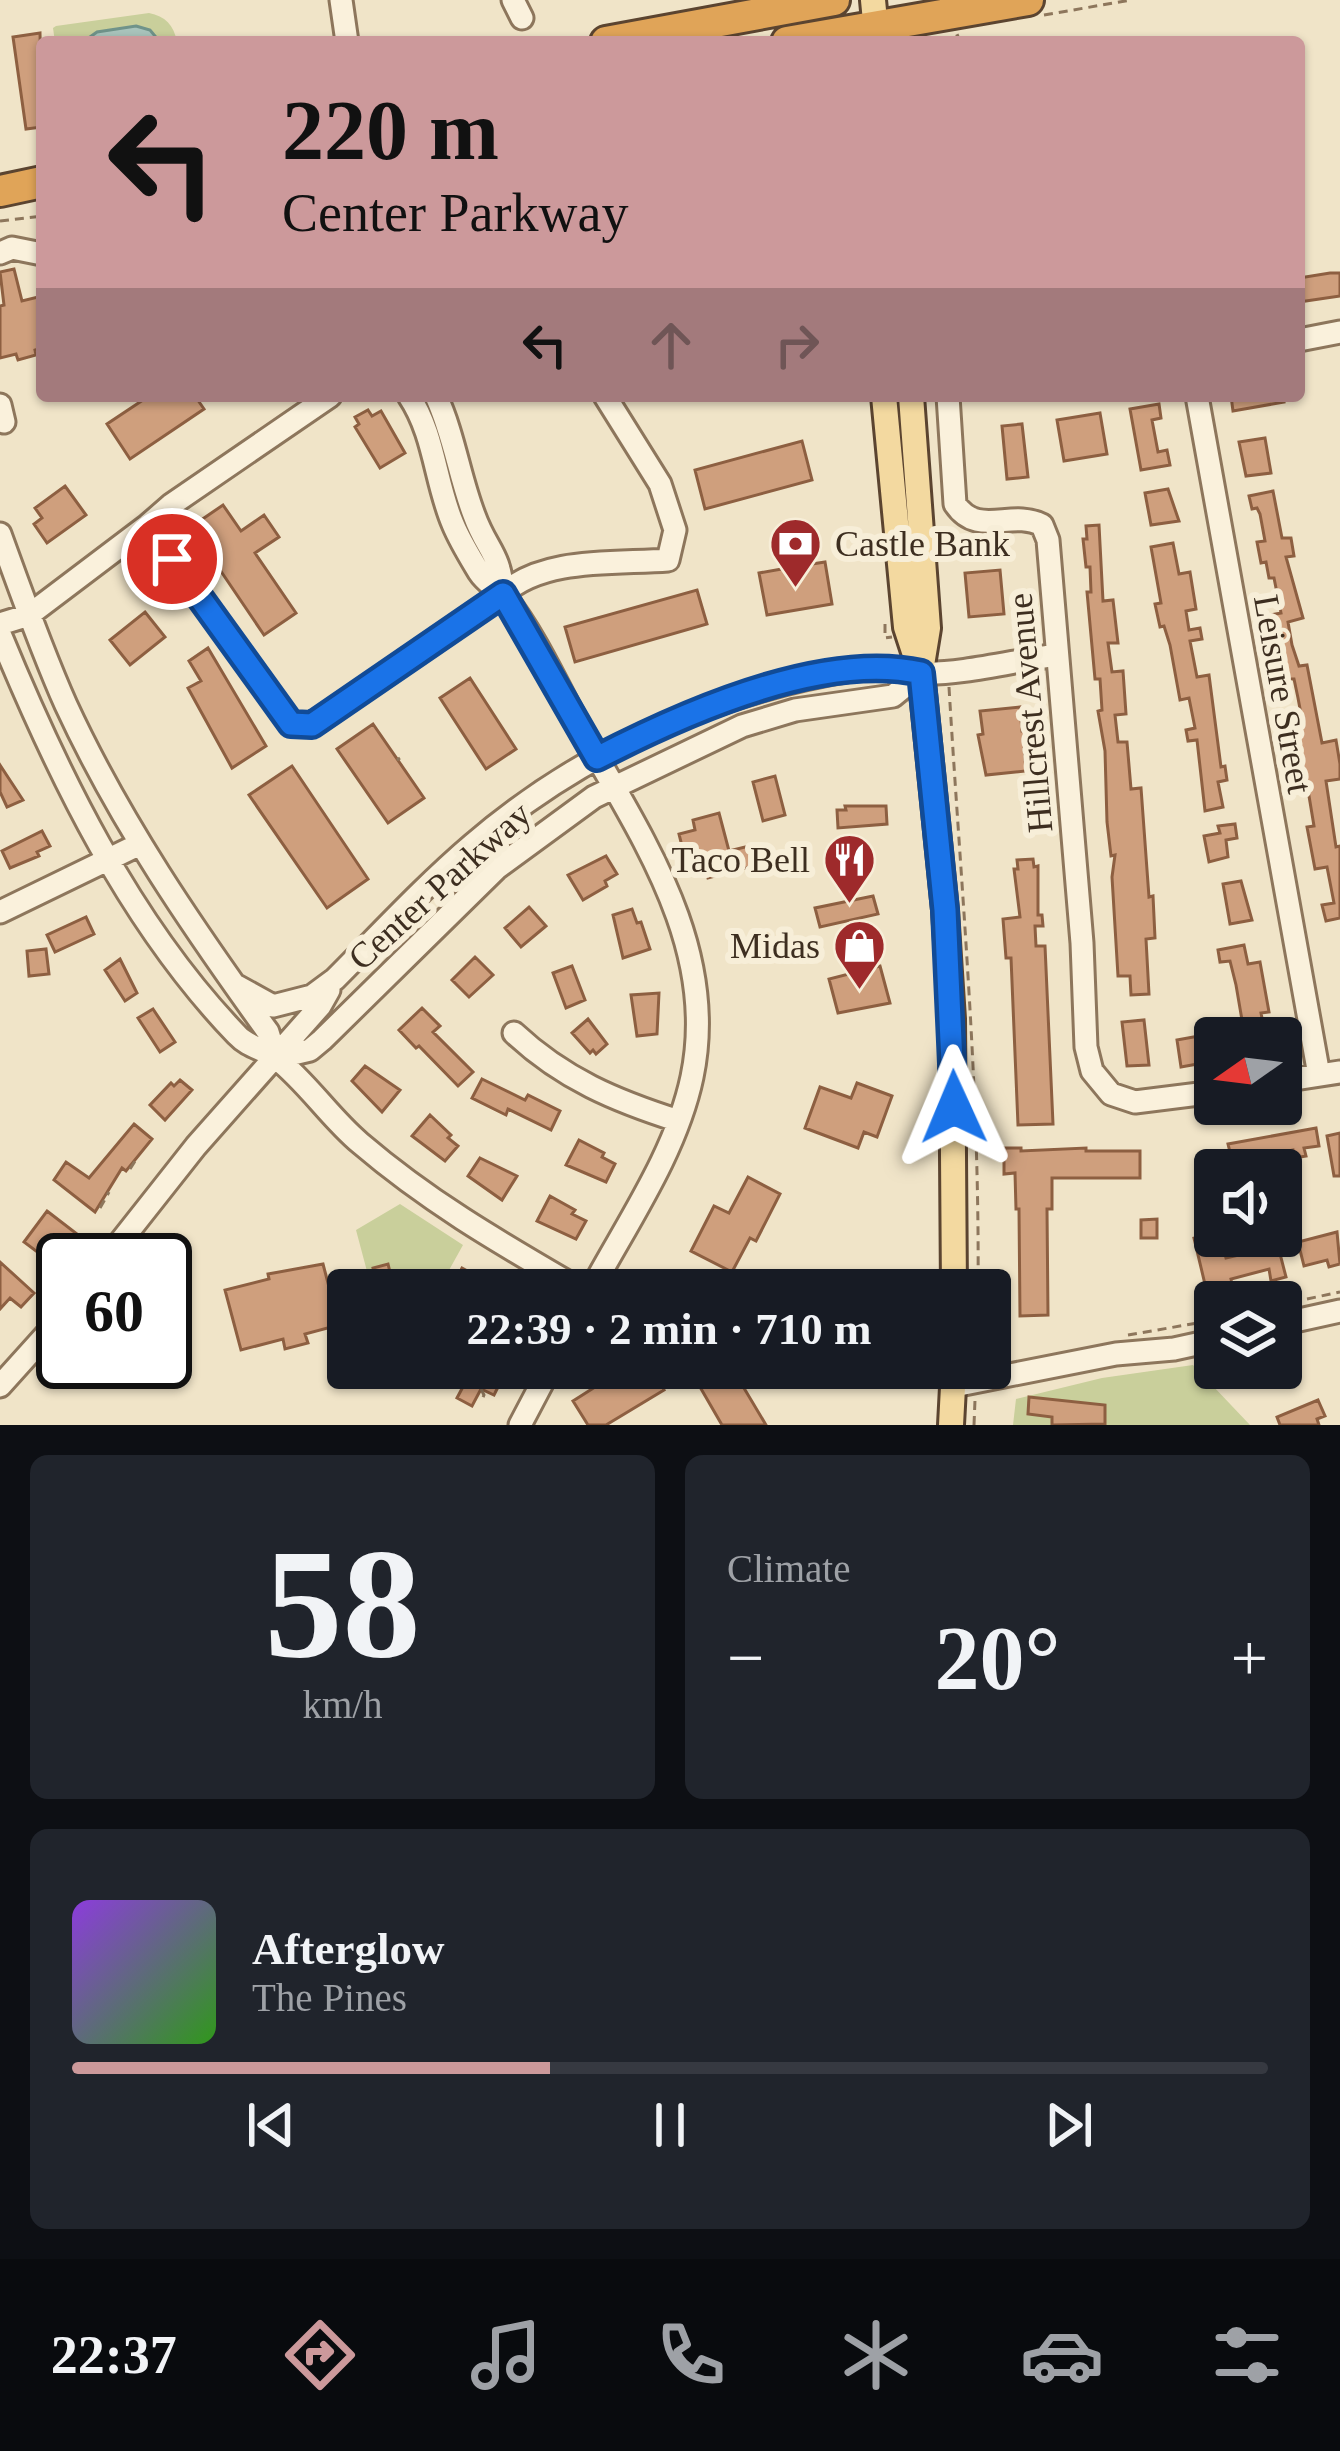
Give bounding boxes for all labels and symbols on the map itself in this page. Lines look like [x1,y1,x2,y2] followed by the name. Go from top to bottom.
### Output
[121,508,223,610] pin
[768,515,824,589] bank icon: Castle Bank
[835,524,1010,564] place label: Castle Bank
[1000,591,1060,834] street label: Hillcrest Avenue
[1246,592,1320,797] street label: Leisure Street
[340,794,539,978] street label: Center Parkway
[821,831,877,905] restaurant icon: Taco Bell
[672,840,810,880] place label: Taco Bell
[831,917,887,991] shop icon: Midas
[730,926,820,966] place label: Midas
[1194,1017,1302,1125] north arrow
[891,1044,1017,1170] position arrow
[36,1233,192,1389] speed limit sign: 60

